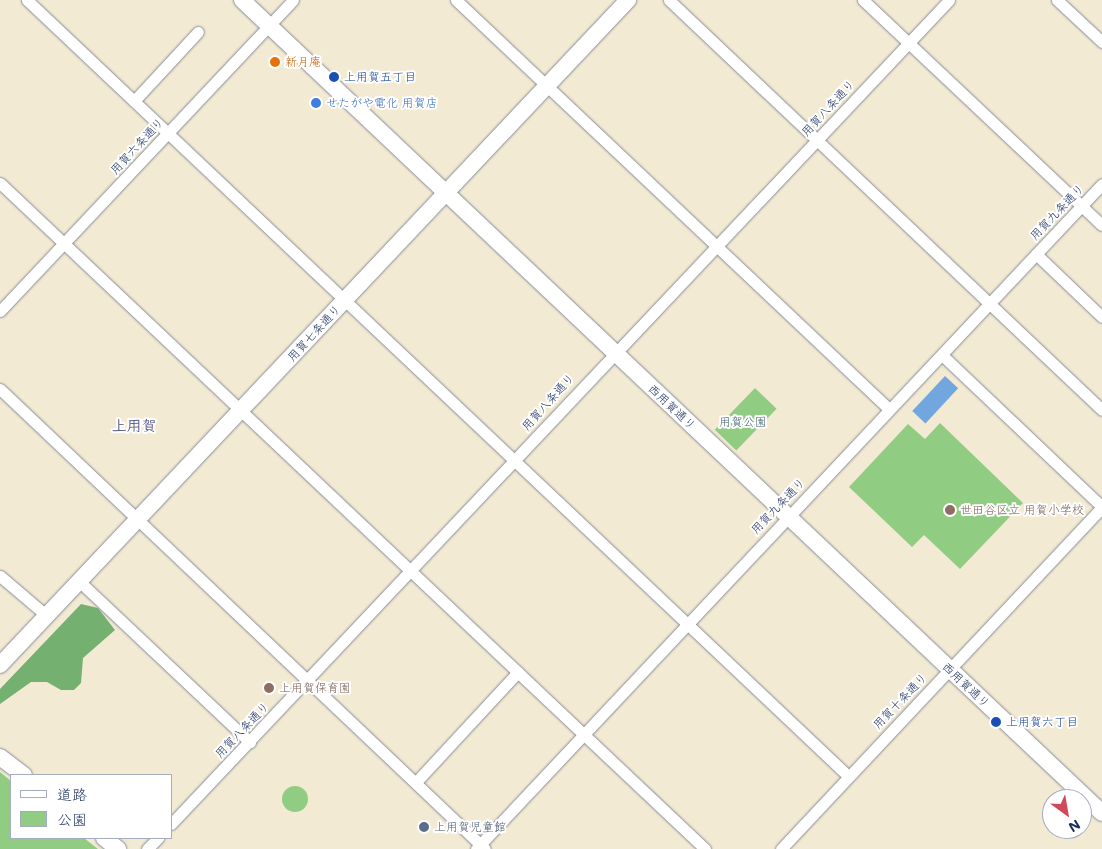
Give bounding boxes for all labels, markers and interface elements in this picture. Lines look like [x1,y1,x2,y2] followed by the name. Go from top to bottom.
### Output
[285,55,321,69] place label: 新月庵
[269,56,281,68] marker: 新月庵
[344,70,416,84] place label: 上用賀五丁目
[328,71,340,83] marker: 上用賀五丁目
[798,77,858,139] street label: 用賀八条通り
[326,96,438,110] place label: せたがや電化 用賀店
[310,97,322,109] marker: せたがや電化 用賀店
[107,115,167,177] street label: 用賀六条通り
[1027,181,1087,243] street label: 用賀九条通り
[284,302,344,364] street label: 用賀七条通り
[519,370,577,434] street label: 用賀八条通り
[645,381,699,433] street label: 西用賀通り
[719,415,767,429] park label: 用賀公園
[112,417,156,435] district label: 上用賀
[748,475,808,537] street label: 用賀九条通り
[960,503,1084,517] place label: 世田谷区立 用賀小学校
[944,504,956,516] marker: 世田谷区立 用賀小学校
[939,659,993,711] street label: 西用賀通り
[870,670,930,732] street label: 用賀十条通り
[279,681,351,695] place label: 上用賀保育園
[263,682,275,694] marker: 上用賀保育園
[212,699,272,761] street label: 用賀八条通り
[1006,715,1078,729] place label: 上用賀六丁目
[990,716,1002,728] marker: 上用賀六丁目
[10,774,172,839] legend
[57,784,87,804] text: 道路
[1042,789,1092,839] north arrow
[57,809,87,829] text: 公園
[1065,815,1084,837] text: N
[434,820,506,834] place label: 上用賀児童館
[418,821,430,833] marker: 上用賀児童館

